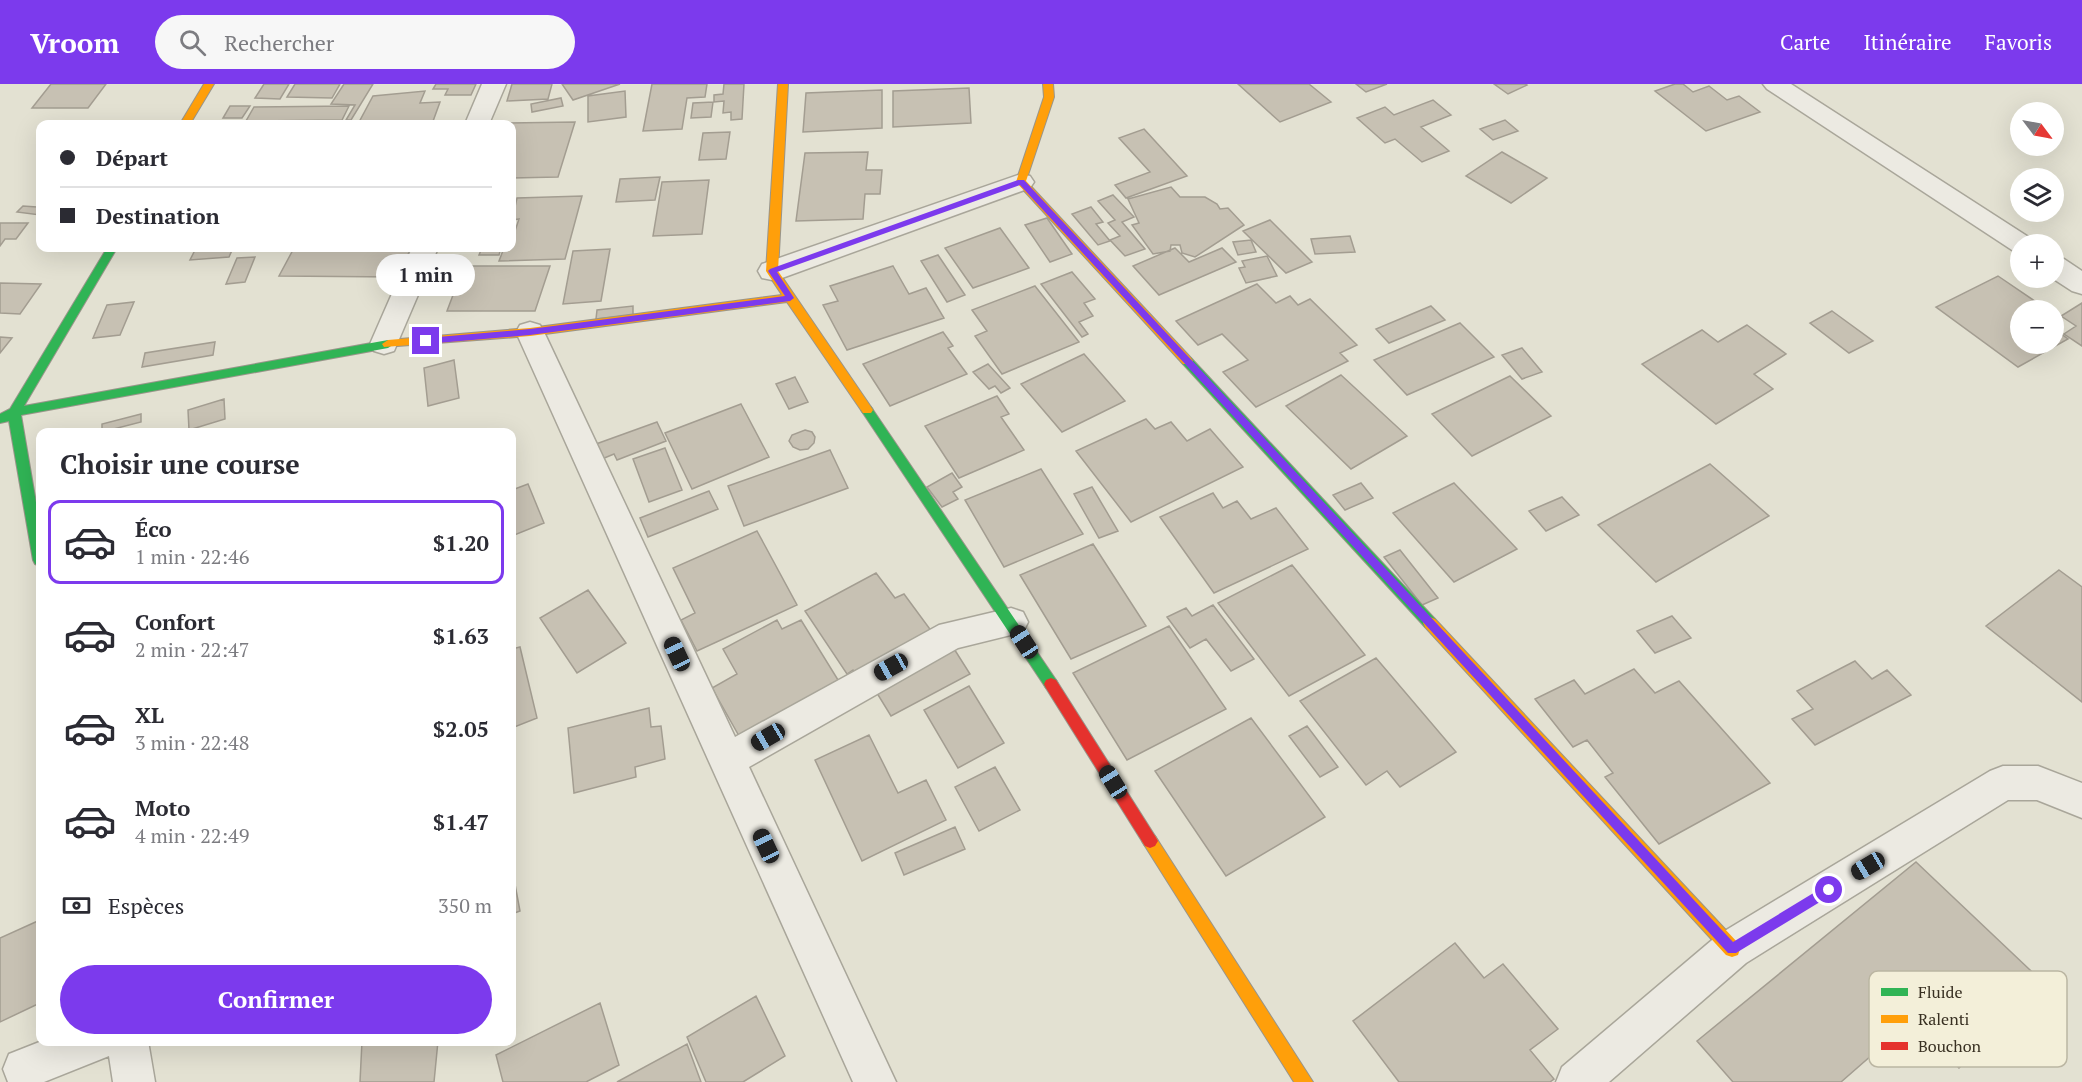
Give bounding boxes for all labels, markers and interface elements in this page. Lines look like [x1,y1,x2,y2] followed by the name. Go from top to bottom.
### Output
[155,15,575,69] search box
[30,24,119,61] text: Vroom
[176,26,209,59] icon: search
[224,28,334,57] text: Rechercher
[1780,28,1830,56] text: Carte
[1863,28,1952,56] text: Itinéraire
[1985,28,2052,56] text: Favoris
[2010,102,2064,156] north arrow
[2010,102,2064,354] map controls
[96,143,168,172] text: Départ
[2010,168,2064,222] button: layers
[96,201,220,230] text: Destination
[2010,234,2064,288] button: +
[376,254,476,296] callout: 1 min
[398,261,453,288] text: 1 min
[2010,300,2064,354] button: −
[412,327,439,354] route end
[60,446,300,482] text: Choisir une course
[135,514,172,543] text: Éco
[63,515,117,569] icon: car
[433,528,489,557] text: $1.20
[135,543,249,570] text: 1 min · 22:46
[135,607,215,636] text: Confort
[63,608,117,662] icon: car
[433,621,489,650] text: $1.63
[1007,622,1041,662] car
[661,634,693,674] car
[135,636,249,663] text: 2 min · 22:47
[871,650,911,684] car
[135,700,164,729] text: XL
[63,701,117,755] icon: car
[433,714,489,743] text: $2.05
[748,720,788,754] car
[135,729,249,756] text: 3 min · 22:48
[1096,762,1130,802] car
[135,793,190,822] text: Moto
[63,794,117,848] icon: car
[433,807,489,836] text: $1.47
[135,822,249,849] text: 4 min · 22:49
[750,826,782,866] car
[1848,849,1888,883] car
[1815,876,1842,903] route start
[60,889,93,922] icon: cash
[108,891,184,920] text: Espèces
[438,892,492,919] text: 350 m
[60,965,492,1034] button: Confirmer
[1869,971,2067,1067] legend
[1918,981,1962,1003] text: Fluide
[1918,1008,1970,1030] text: Ralenti
[1918,1035,1982,1057] text: Bouchon

